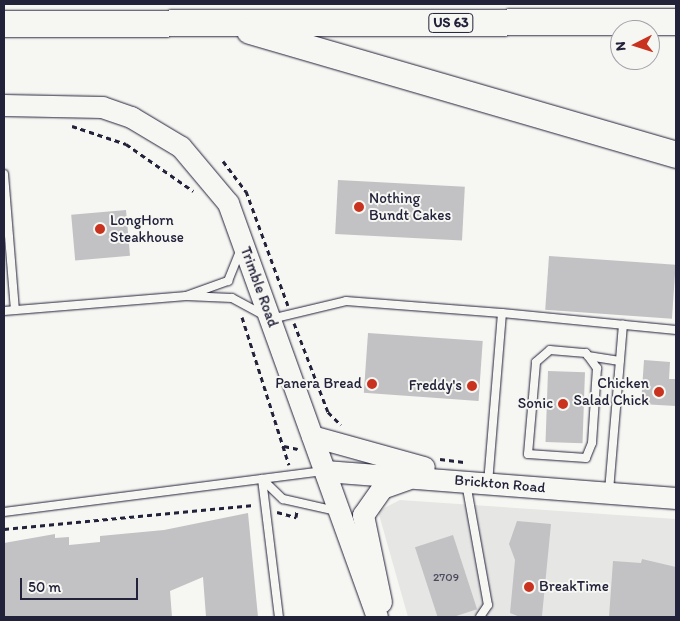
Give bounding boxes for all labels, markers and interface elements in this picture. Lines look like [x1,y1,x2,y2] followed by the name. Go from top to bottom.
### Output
[427,12,475,34] road number: US 63
[610,20,660,70] north arrow
[612,41,629,52] text: N
[369,189,452,224] place label: Nothing Bundt Cakes
[353,201,365,213] marker: Nothing Bundt Cakes
[110,211,184,246] place label: LongHorn Steakhouse
[94,223,106,235] marker: LongHorn Steakhouse
[236,244,282,330] street label: Trimble Road
[574,374,649,409] place label: Chicken Salad Chick
[275,375,362,393] place label: Panera Bread
[409,377,462,395] place label: Freddy's
[366,378,378,390] marker: Panera Bread
[466,380,478,392] marker: Freddy's
[653,386,665,398] marker: Chicken Salad Chick
[518,395,553,413] place label: Sonic
[557,398,569,410] marker: Sonic
[454,471,546,497] street label: Brickton Road
[22,568,140,600] scale bar
[433,571,459,585] house number: 2709
[28,578,61,596] text: 50 m
[539,578,609,596] place label: BreakTime
[523,581,535,593] marker: BreakTime

